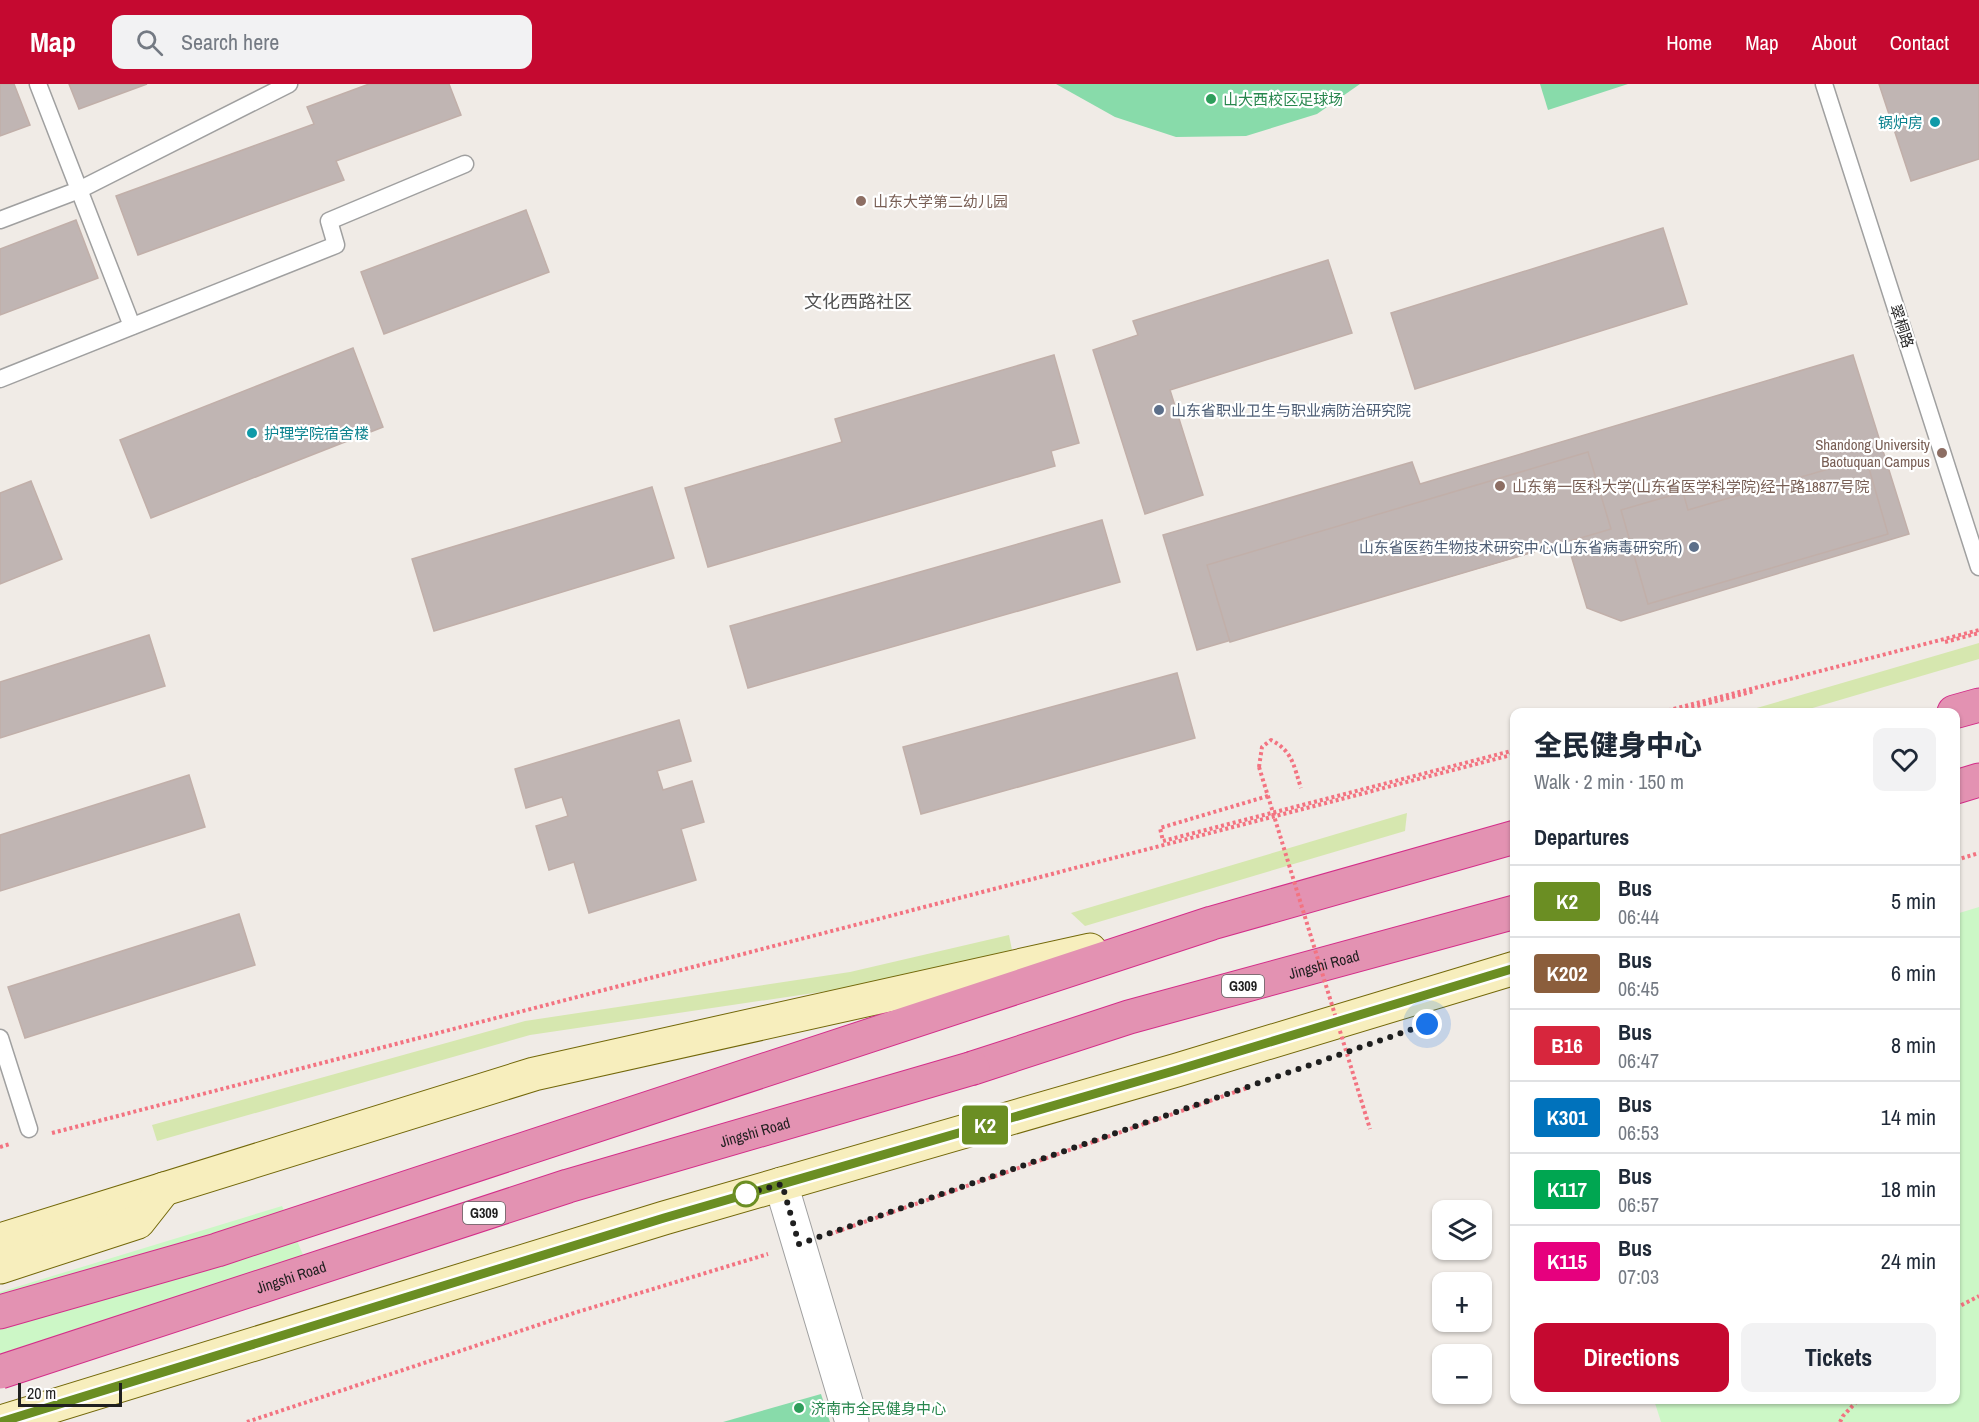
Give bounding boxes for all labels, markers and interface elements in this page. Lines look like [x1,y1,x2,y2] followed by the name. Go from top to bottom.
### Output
[112,15,532,69] search box
[30,23,76,61] text: Map
[133,26,166,59] icon: search
[181,27,279,57] text: Search here
[1666,28,1712,57] text: Home
[1745,28,1779,57] text: Map
[1812,28,1857,57] text: About
[1890,28,1949,57] text: Contact
[1223,89,1343,110] place label: 山大西校区足球场
[1204,92,1218,106] marker: 山大西校区足球场
[1878,112,1923,133] place label: 锅炉房
[1928,115,1942,129] marker: 锅炉房
[873,191,1008,212] place label: 山东大学第二幼儿园
[854,194,868,208] marker: 山东大学第二幼儿园
[804,289,912,314] district label: 文化西路社区
[1885,301,1919,351] street label: 翠桐路
[1171,400,1411,421] place label: 山东省职业卫生与职业病防治研究院
[1152,403,1166,417] marker: 山东省职业卫生与职业病防治研究院
[264,423,369,444] place label: 护理学院宿舍楼
[245,426,259,440] marker: 护理学院宿舍楼
[1815,434,1931,472] place label: Shandong University Baotuquan Campus
[1935,446,1949,460] marker: Shandong University Baotuquan Campus
[1512,476,1869,497] place label: 山东第一医科大学(山东省医学科学院)经十路18877号院
[1493,479,1507,493] marker: 山东第一医科大学(山东省医学科学院)经十路18877号院
[1359,537,1682,558] place label: 山东省医药生物技术研究中心(山东省病毒研究所)
[1687,540,1701,554] marker: 山东省医药生物技术研究中心(山东省病毒研究所)
[1534,726,1702,764] text: 全民健身中心
[1873,728,1936,791] button: heart
[1534,768,1684,795] text: Walk · 2 min · 150 m
[1534,822,1629,852] text: Departures
[1618,873,1652,903] text: Bus
[1891,886,1936,916] text: 5 min
[1556,887,1578,916] text: K2
[1618,903,1659,930] text: 06:44
[1286,944,1362,984] street label: Jingshi Road
[1618,945,1652,975] text: Bus
[1891,958,1936,988] text: 6 min
[1546,959,1588,988] text: K202
[1222,975,1264,997] road number: G309
[1618,975,1659,1002] text: 06:45
[1412,1009,1442,1039] your location
[1618,1017,1652,1047] text: Bus
[1891,1030,1936,1060] text: 8 min
[1551,1031,1583,1060] text: B16
[1618,1047,1659,1074] text: 06:47
[1618,1089,1652,1119] text: Bus
[1881,1102,1936,1132] text: 14 min
[1546,1103,1588,1132] text: K301
[958,1106,1012,1144] line badge: K2
[717,1111,792,1152] street label: Jingshi Road
[974,1111,996,1140] text: K2
[1618,1119,1659,1146] text: 06:53
[1618,1161,1652,1191] text: Bus
[1881,1174,1936,1204] text: 18 min
[1547,1175,1587,1204] text: K117
[733,1181,759,1207] unlabelled marker
[1618,1191,1659,1218] text: 06:57
[1432,1200,1492,1404] map controls
[1432,1200,1492,1260] button: layers
[463,1202,505,1224] road number: G309
[1618,1233,1652,1263] text: Bus
[1881,1246,1936,1276] text: 24 min
[1547,1247,1587,1276] text: K115
[253,1256,329,1298] street label: Jingshi Road
[1618,1263,1659,1290] text: 07:03
[1432,1272,1492,1332] button: +
[1534,1323,1729,1392] button: Directions
[1741,1323,1936,1392] button: Tickets
[1432,1344,1492,1404] button: −
[18,1380,122,1408] scale bar
[27,1382,56,1404] text: 20 m
[811,1398,946,1419] place label: 济南市全民健身中心
[792,1401,806,1415] marker: 济南市全民健身中心

